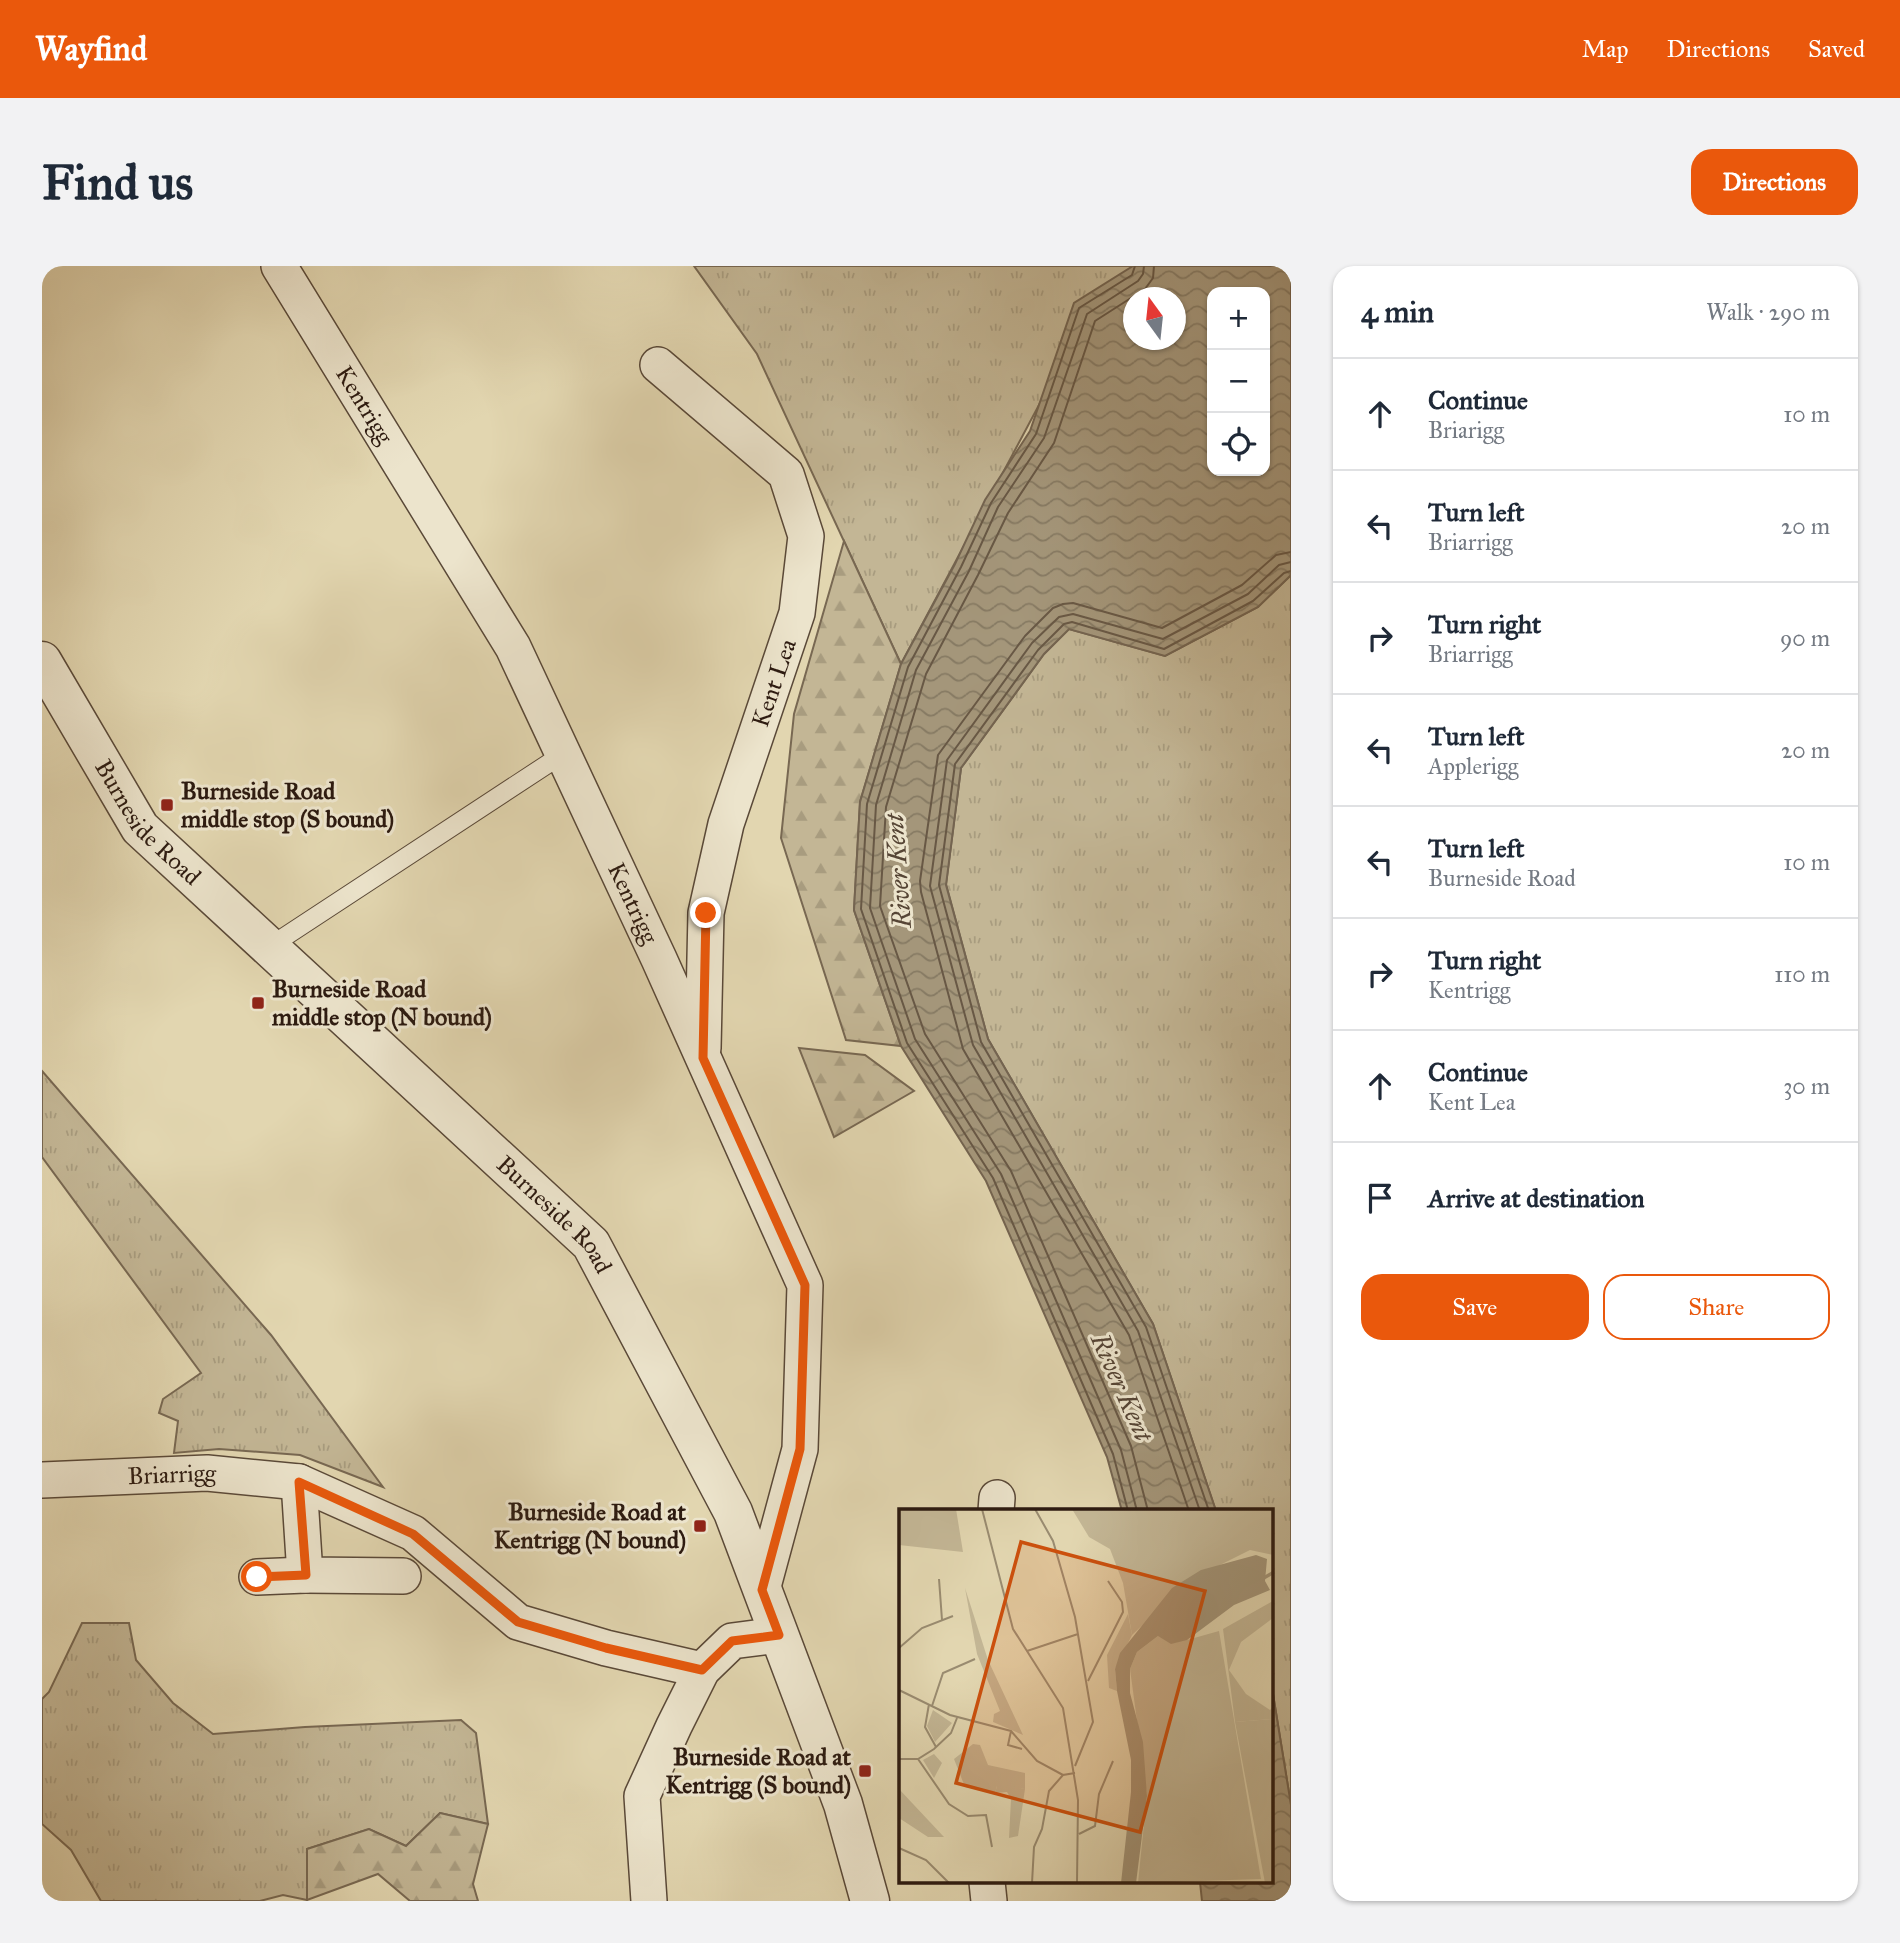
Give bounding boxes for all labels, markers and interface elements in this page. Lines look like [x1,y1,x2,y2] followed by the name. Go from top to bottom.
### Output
[35,29,147,69] text: Wayfind
[1582,34,1629,64] text: Map
[1667,34,1770,64] text: Directions
[1808,34,1865,64] text: Saved
[1691,149,1858,215] button: Directions
[42,153,193,212] text: Find us
[1123,287,1186,350] north arrow
[1207,287,1270,476] map controls
[1207,287,1270,350] button: +
[1361,294,1434,330] text: 4 min
[1706,298,1830,326] text: Walk · 290 m
[1207,350,1270,413] button: −
[329,360,400,450] street label: Kentrigg
[1428,384,1528,416] text: Continue
[1361,395,1399,433] icon: ahead
[1783,400,1830,428] text: 10 m
[1207,413,1270,476] button: locate
[1428,416,1504,444] text: Briarigg
[1428,496,1524,528] text: Turn left
[1361,507,1399,545] icon: left
[1781,512,1830,540] text: 20 m
[1428,528,1513,556] text: Briarrigg
[1428,608,1541,640] text: Turn right
[1361,619,1399,657] icon: right
[1780,624,1830,652] text: 90 m
[745,634,803,731] street label: Kent Lea
[1428,640,1513,668] text: Briarrigg
[1428,720,1524,752] text: Turn left
[1361,731,1399,769] icon: left
[1781,736,1830,764] text: 20 m
[1428,752,1519,780] text: Applerigg
[88,754,207,892] street label: Burneside Road
[180,776,394,834] place label: Burneside Road middle stop (S bound)
[159,797,175,813] marker: Burneside Road middle stop (S bound)
[878,811,918,930] water label: River Kent
[1428,832,1524,864] text: Turn left
[1361,843,1399,881] icon: left
[1783,848,1830,876] text: 10 m
[601,858,665,949] street label: Kentrigg
[1428,864,1576,892] text: Burneside Road
[690,897,721,928] route end
[1428,944,1541,976] text: Turn right
[1361,955,1399,993] icon: right
[1774,960,1830,988] text: 110 m
[271,974,492,1032] place label: Burneside Road middle stop (N bound)
[1428,976,1511,1004] text: Kentrigg
[250,995,266,1011] marker: Burneside Road middle stop (N bound)
[1428,1056,1528,1088] text: Continue
[1361,1067,1399,1105] icon: ahead
[1783,1072,1830,1100] text: 30 m
[1428,1088,1515,1116] text: Kent Lea
[490,1149,619,1278] street label: Burneside Road
[1361,1179,1399,1217] icon: arrive
[1428,1182,1645,1214] text: Arrive at destination
[1361,1274,1589,1340] button: Save
[1603,1274,1830,1340] button: Share
[1084,1327,1161,1448] water label: River Kent
[127,1458,218,1491] street label: Briarrigg
[494,1497,687,1555] place label: Burneside Road at Kentrigg (N bound)
[899,1509,1274,1884] inset map
[692,1518,708,1534] marker: Burneside Road at Kentrigg (N bound)
[241,1561,272,1592] route start
[666,1742,852,1800] place label: Burneside Road at Kentrigg (S bound)
[857,1763,873,1779] marker: Burneside Road at Kentrigg (S bound)

